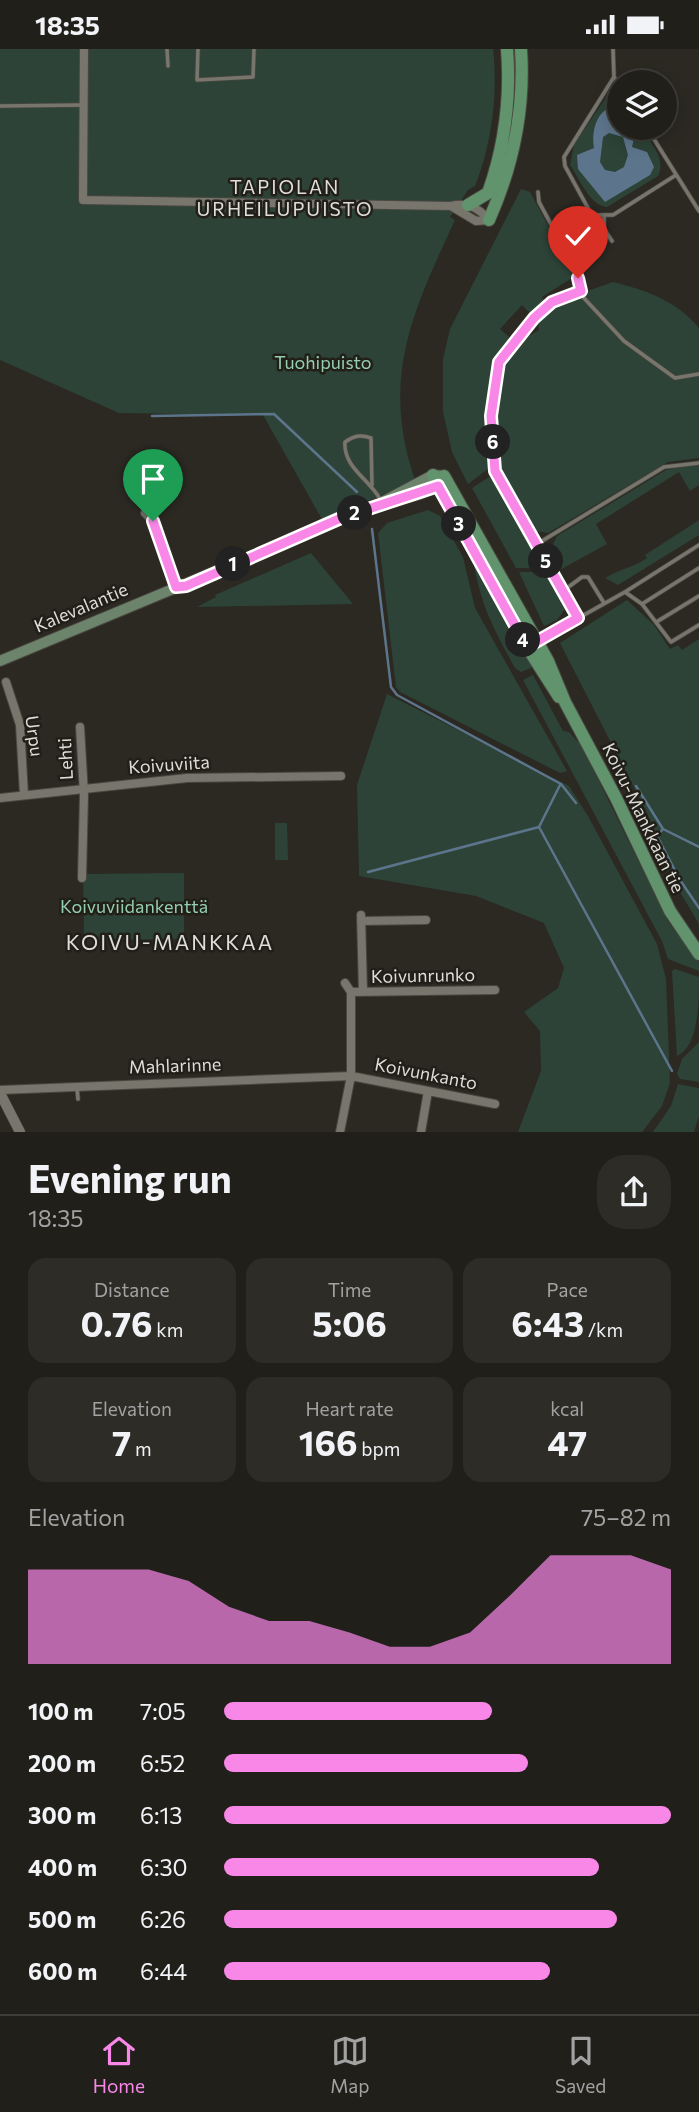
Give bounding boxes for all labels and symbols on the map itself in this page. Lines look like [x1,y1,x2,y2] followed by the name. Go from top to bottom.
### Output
[196,175,374,220] district label: TAPIOLAN URHEILUPUISTO
[548,206,608,278] pin
[274,351,372,373] park label: Tuohipuisto
[476,425,510,459] pin: 6
[123,449,183,521] pin
[338,496,372,531] pin: 2
[442,507,476,541] pin: 3
[528,543,564,579] pin: 5
[216,547,250,581] pin: 1
[30,577,131,637] street label: Kalevalantie
[505,623,540,657] pin: 4
[21,714,49,758] street label: Urpu
[53,737,77,781] street label: Lehti
[598,739,690,896] street label: Koivu-Mankkaan tie
[128,750,210,778] street label: Koivuviita
[60,895,208,917] park label: Koivuviidankenttä
[66,929,274,954] district label: KOIVU-MANKKAA
[371,963,475,987] street label: Koivunrunko
[128,1052,222,1078] street label: Mahlarinne
[373,1052,479,1094] street label: Koivunkanto

